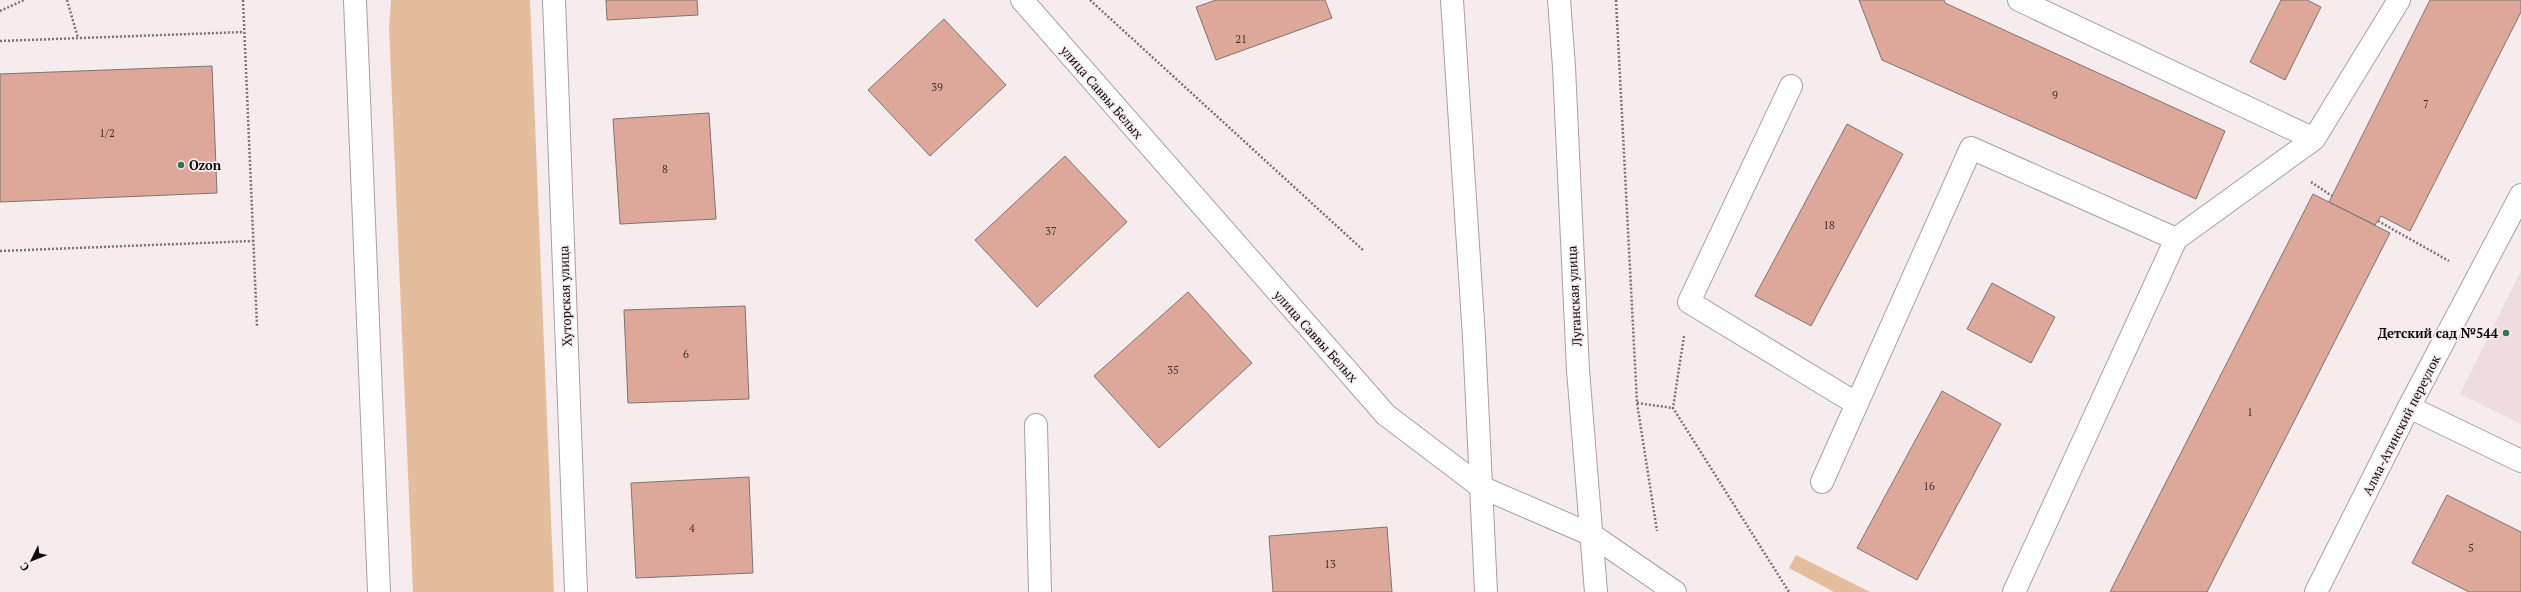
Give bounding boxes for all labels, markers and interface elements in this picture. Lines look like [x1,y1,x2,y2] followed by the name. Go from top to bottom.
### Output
[1235,32,1247,46] house number: 21
[1056,41,1148,143] street label: улица Саввы Белых
[931,80,943,94] house number: 39
[2052,88,2058,102] house number: 9
[2423,97,2429,111] house number: 7
[99,126,115,140] house number: 1/2
[189,156,222,174] place label: Ozon
[176,160,186,170] marker: Ozon
[662,162,668,176] house number: 8
[1823,218,1835,232] house number: 18
[1045,224,1057,238] house number: 37
[554,245,576,347] street label: Хуторская улица
[1562,245,1586,348] street label: Луганская улица
[1269,285,1362,386] street label: улица Саввы Белых
[2378,324,2499,342] place label: Детский сад №544
[2501,328,2511,338] marker: Детский сад №544
[683,347,689,361] house number: 6
[2358,351,2445,498] street label: Алма-Атинский переулок
[1167,363,1179,377] house number: 35
[2247,405,2253,419] house number: 1
[1923,479,1935,493] house number: 16
[689,521,695,535] house number: 4
[12,540,52,580] north arrow
[2468,541,2474,555] house number: 5
[1324,557,1336,571] house number: 13
[17,559,32,574] text: С

